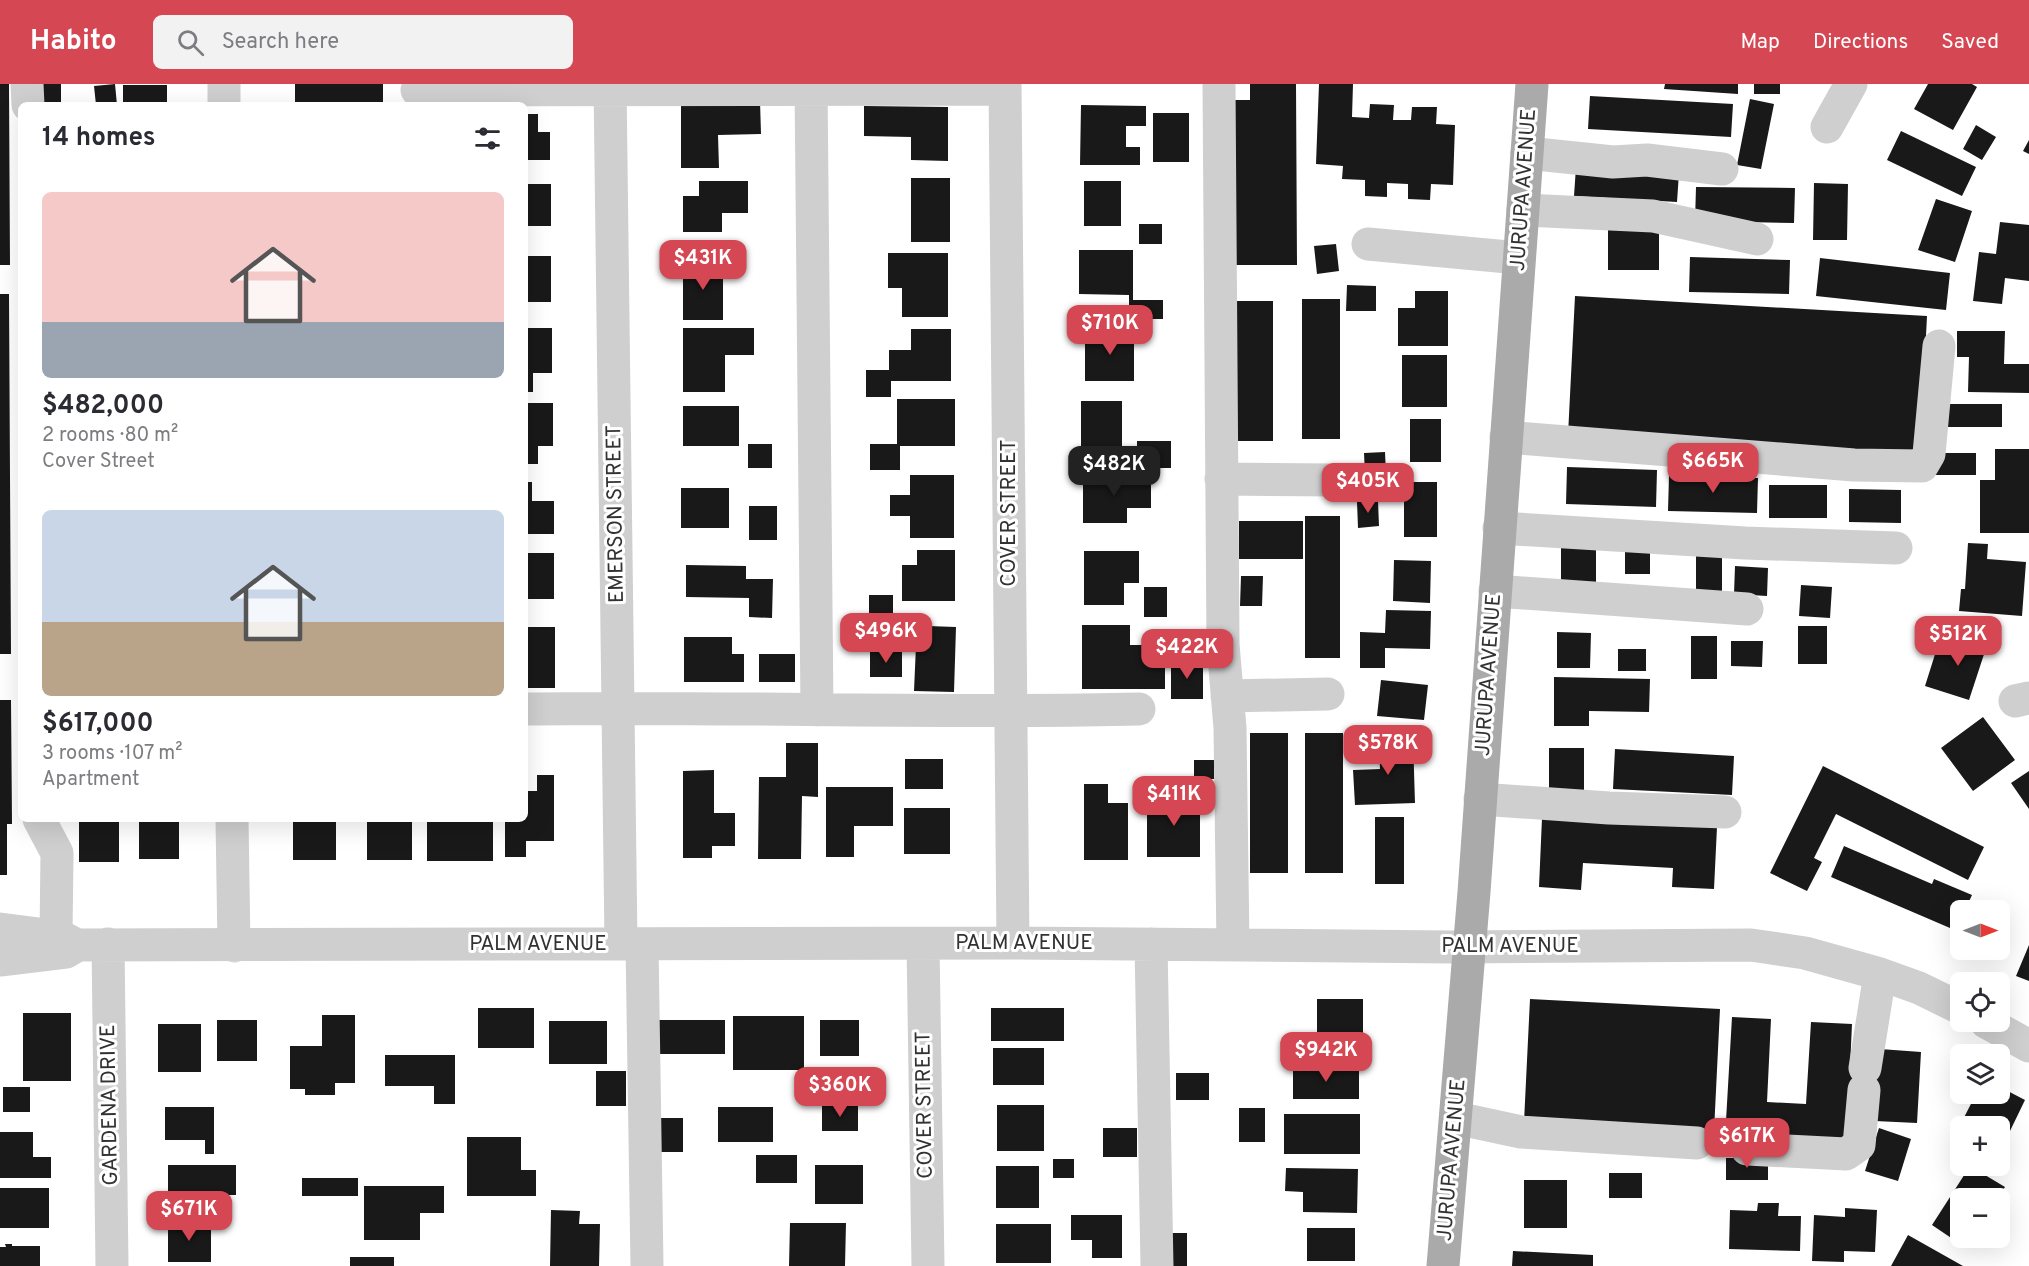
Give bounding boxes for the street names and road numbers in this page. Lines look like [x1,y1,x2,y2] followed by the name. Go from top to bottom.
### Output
[1505,108,1543,272] street label: JURUPA AVENUE
[601,425,631,603] street label: EMERSON STREET
[996,439,1023,587] street label: COVER STREET
[1470,593,1508,757] street label: JURUPA AVENUE
[955,930,1093,957] street label: PALM AVENUE
[469,931,607,958] street label: PALM AVENUE
[1441,933,1579,960] street label: PALM AVENUE
[95,1024,125,1186] street label: GARDENA DRIVE
[910,1031,940,1179] street label: COVER STREET
[1431,1078,1473,1242] street label: JURUPA AVENUE

